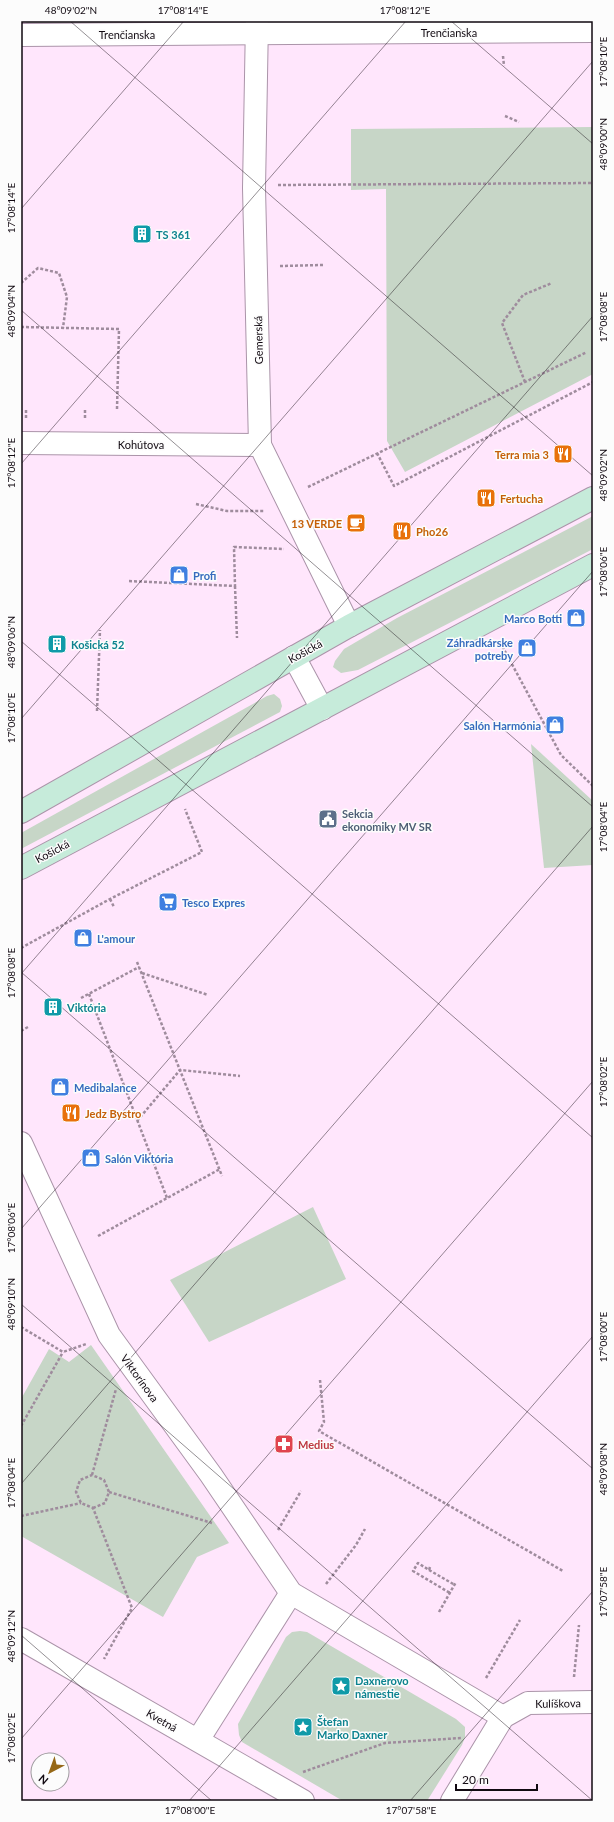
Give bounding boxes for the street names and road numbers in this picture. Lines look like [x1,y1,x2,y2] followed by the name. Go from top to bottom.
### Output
[421,26,477,39] street label: Trenčianska
[99,28,155,41] street label: Trenčianska
[251,316,265,364] street label: Gemerská
[118,438,164,451] street label: Kohútova
[286,636,324,666] street label: Košická
[33,837,71,865] street label: Košická
[118,1352,162,1404] street label: Viktorínova
[535,1696,581,1710] street label: Kulíškova
[144,1706,180,1734] street label: Kvetná

